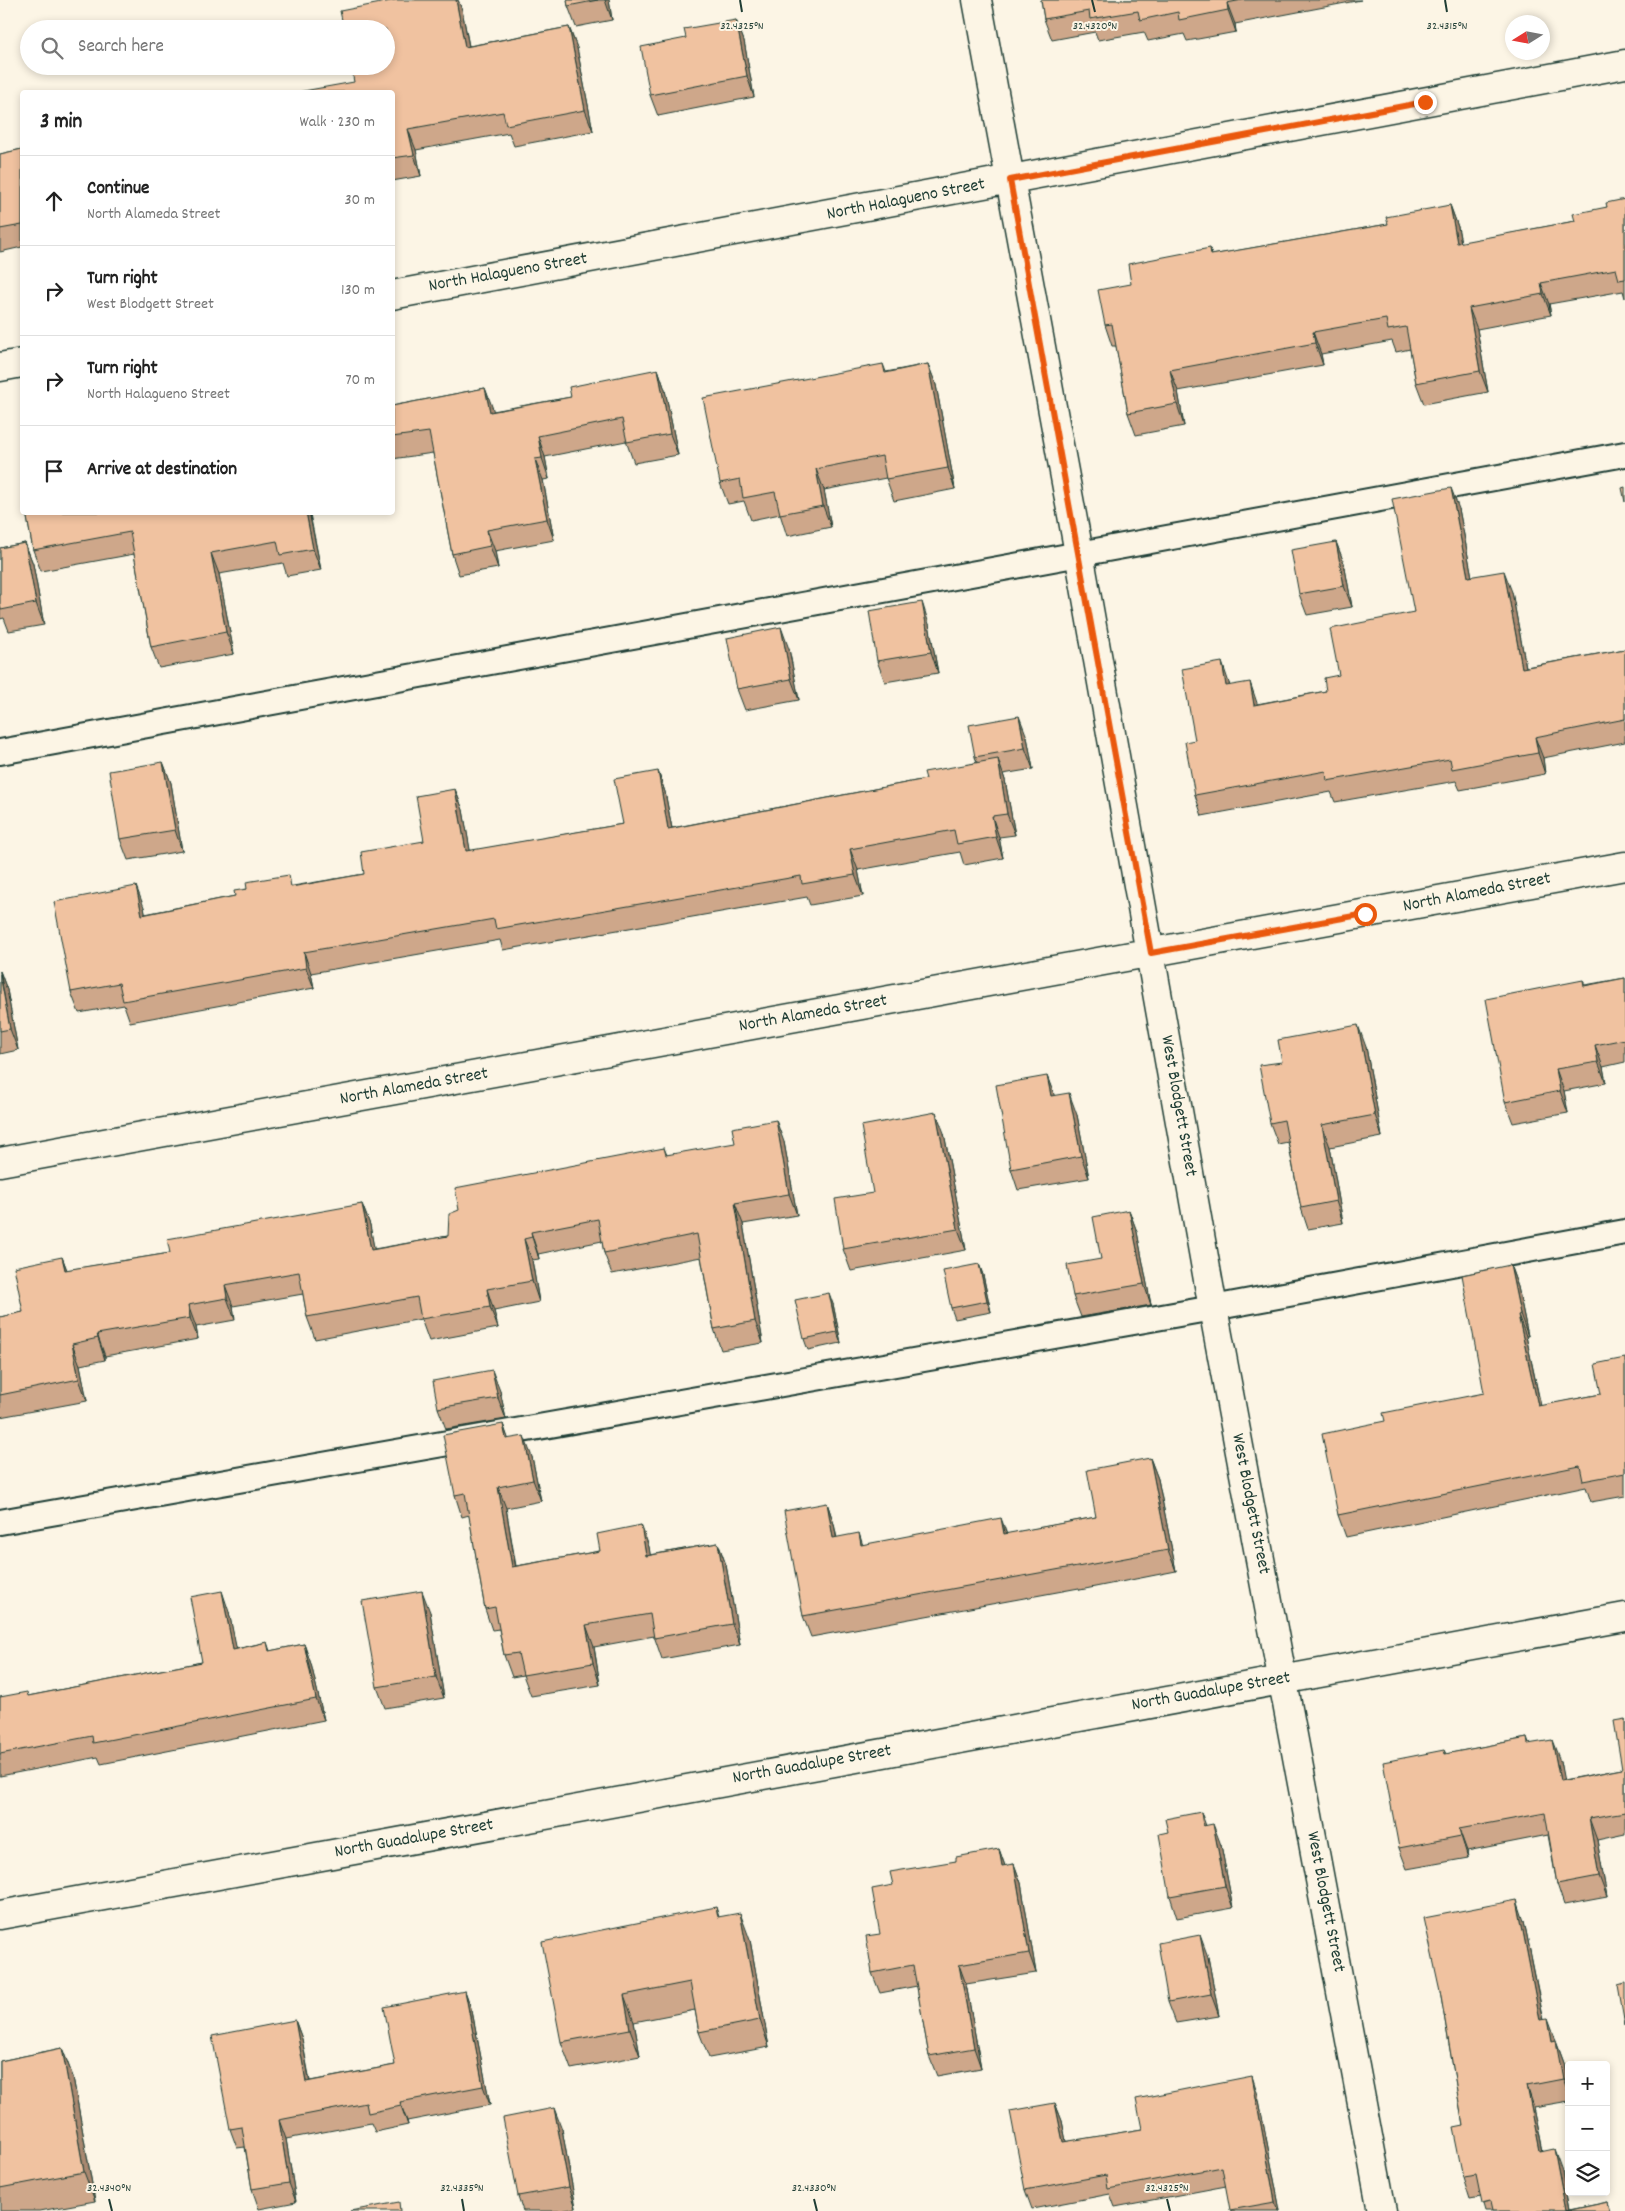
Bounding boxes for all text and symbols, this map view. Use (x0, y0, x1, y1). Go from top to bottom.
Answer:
north arrow (1505, 15, 1550, 60)
text: 32.4325°N (720, 18, 764, 35)
text: 32.4320°N (1073, 18, 1117, 35)
text: 32.4315°N (1427, 18, 1467, 35)
search box (20, 20, 395, 75)
icon: search (38, 34, 66, 62)
text: Search here (78, 34, 164, 61)
route end (1414, 91, 1437, 114)
text: 3 min (40, 108, 82, 138)
text: Walk · 230 m (299, 111, 375, 134)
street label: North Halagueno Street (825, 172, 988, 228)
text: Continue (87, 176, 149, 203)
icon: ahead (40, 187, 68, 215)
text: 30 m (345, 189, 375, 212)
text: North Alameda Street (87, 203, 221, 226)
street label: North Halagueno Street (427, 247, 590, 299)
text: Turn right (87, 266, 158, 293)
icon: right (40, 277, 68, 305)
text: 130 m (341, 279, 375, 302)
text: West Blodgett Street (87, 293, 214, 316)
text: Turn right (87, 356, 158, 383)
icon: right (40, 367, 68, 395)
text: 70 m (345, 369, 375, 392)
text: North Halagueno Street (87, 383, 230, 406)
icon: arrive (40, 457, 68, 485)
text: Arrive at destination (87, 457, 237, 484)
street label: North Alameda Street (1401, 866, 1553, 920)
route start (1354, 903, 1377, 926)
street label: North Alameda Street (737, 989, 889, 1039)
street label: West Blodgett Street (1153, 1034, 1203, 1179)
street label: North Alameda Street (338, 1062, 490, 1112)
street label: West Blodgett Street (1224, 1432, 1276, 1577)
street label: North Guadalupe Street (1130, 1666, 1293, 1718)
street label: North Guadalupe Street (731, 1739, 894, 1791)
street label: North Guadalupe Street (333, 1813, 496, 1865)
street label: West Blodgett Street (1299, 1830, 1351, 1975)
map controls (1565, 2061, 1610, 2196)
button: + (1565, 2061, 1610, 2106)
button: − (1565, 2106, 1610, 2151)
button: layers (1565, 2151, 1610, 2196)
text: 32.4340°N (87, 2180, 131, 2197)
text: 32.4335°N (440, 2180, 484, 2197)
text: 32.4330°N (792, 2180, 836, 2197)
text: 32.4325°N (1145, 2180, 1189, 2197)

